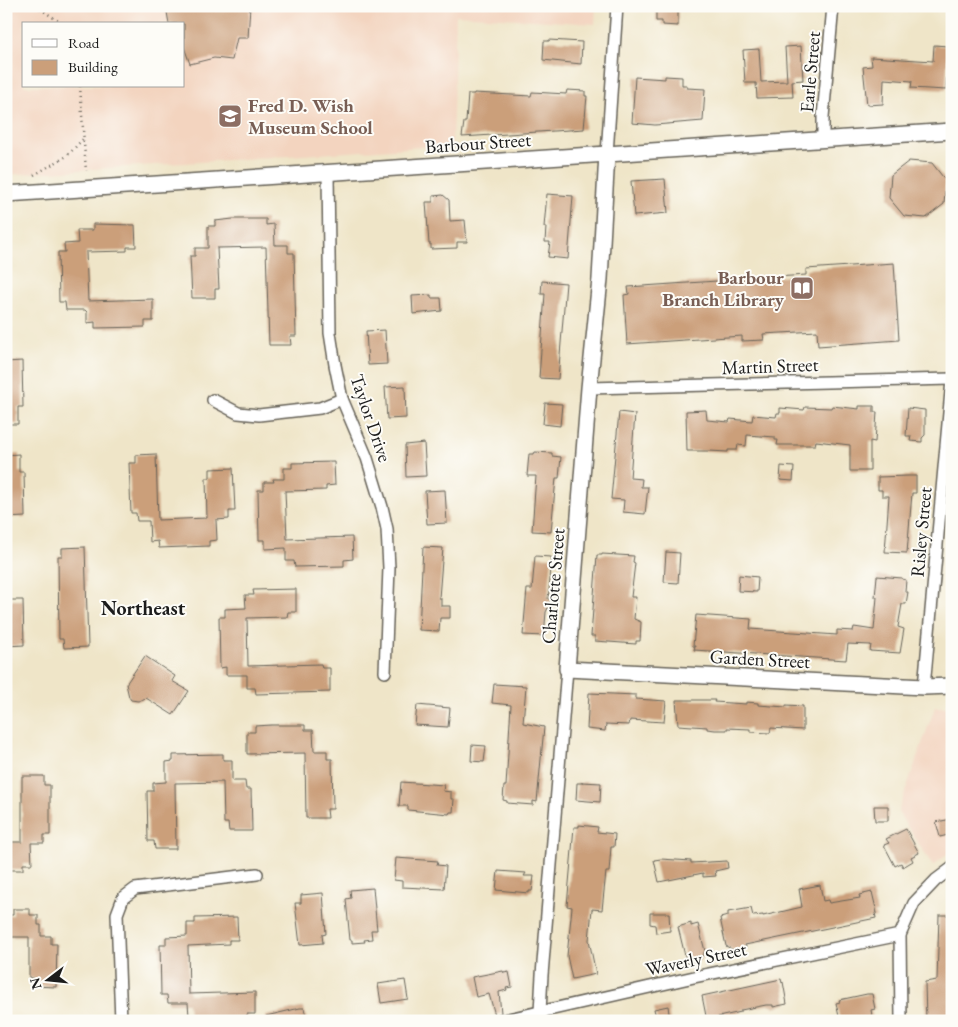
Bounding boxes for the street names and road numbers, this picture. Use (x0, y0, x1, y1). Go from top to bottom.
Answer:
street label: Earle Street (794, 30, 826, 114)
street label: Barbour Street (424, 127, 532, 159)
street label: Martin Street (721, 352, 819, 380)
street label: Taylor Drive (344, 371, 398, 465)
street label: Risley Street (905, 486, 937, 578)
street label: Charlotte Street (535, 527, 571, 645)
street label: Garden Street (709, 644, 811, 674)
street label: Waverly Street (643, 936, 749, 982)

